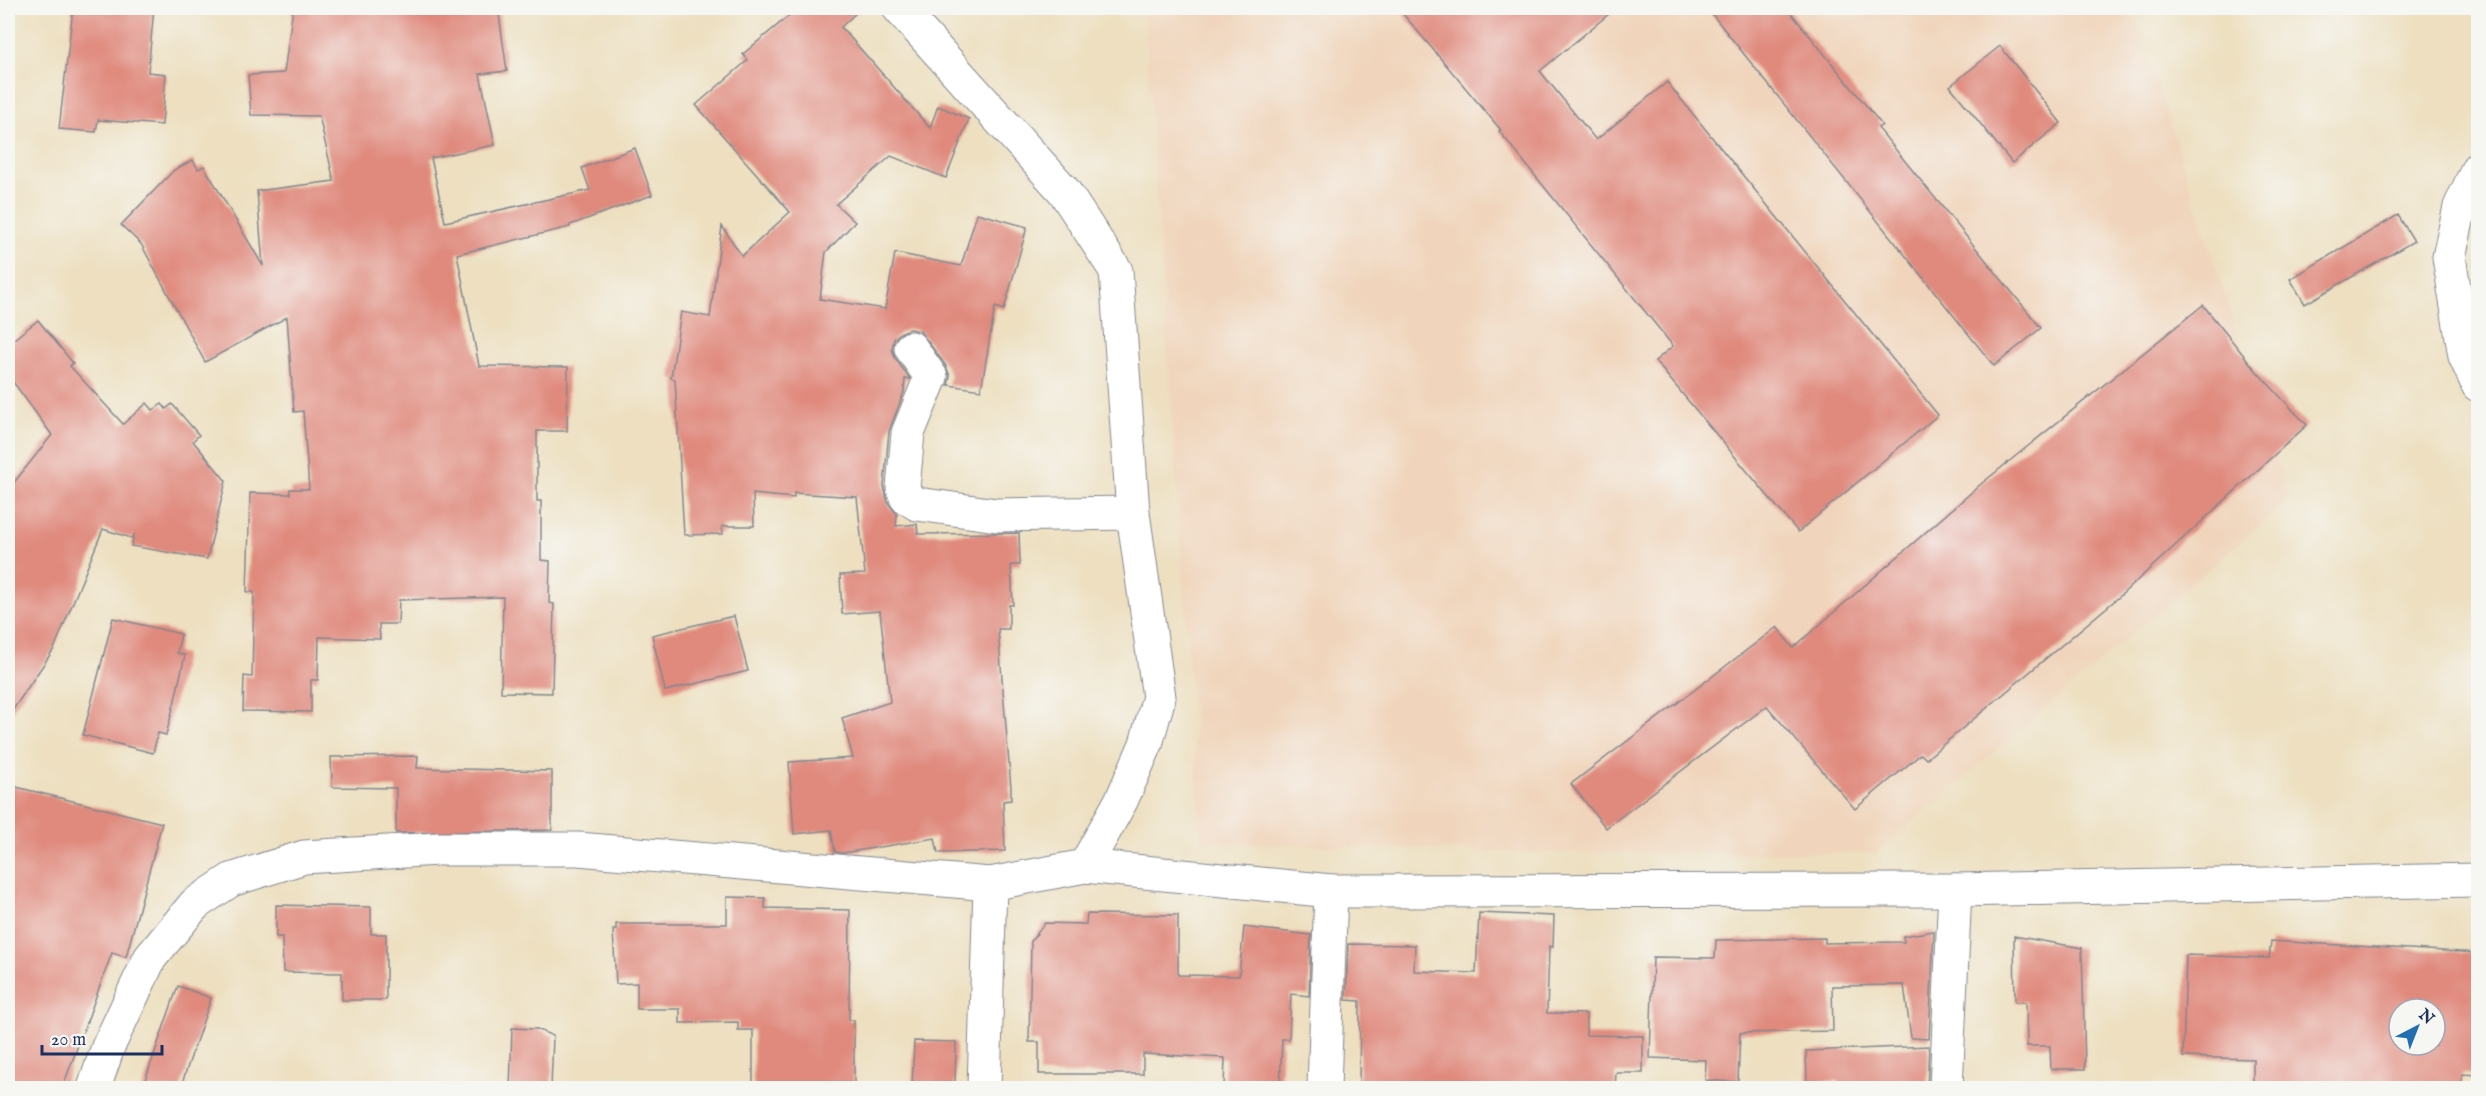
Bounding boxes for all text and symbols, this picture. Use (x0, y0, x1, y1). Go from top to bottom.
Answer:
north arrow (2387, 997, 2447, 1057)
text: N (2413, 1005, 2438, 1030)
scale bar (42, 1018, 162, 1056)
text: 20 m (51, 1029, 86, 1052)

